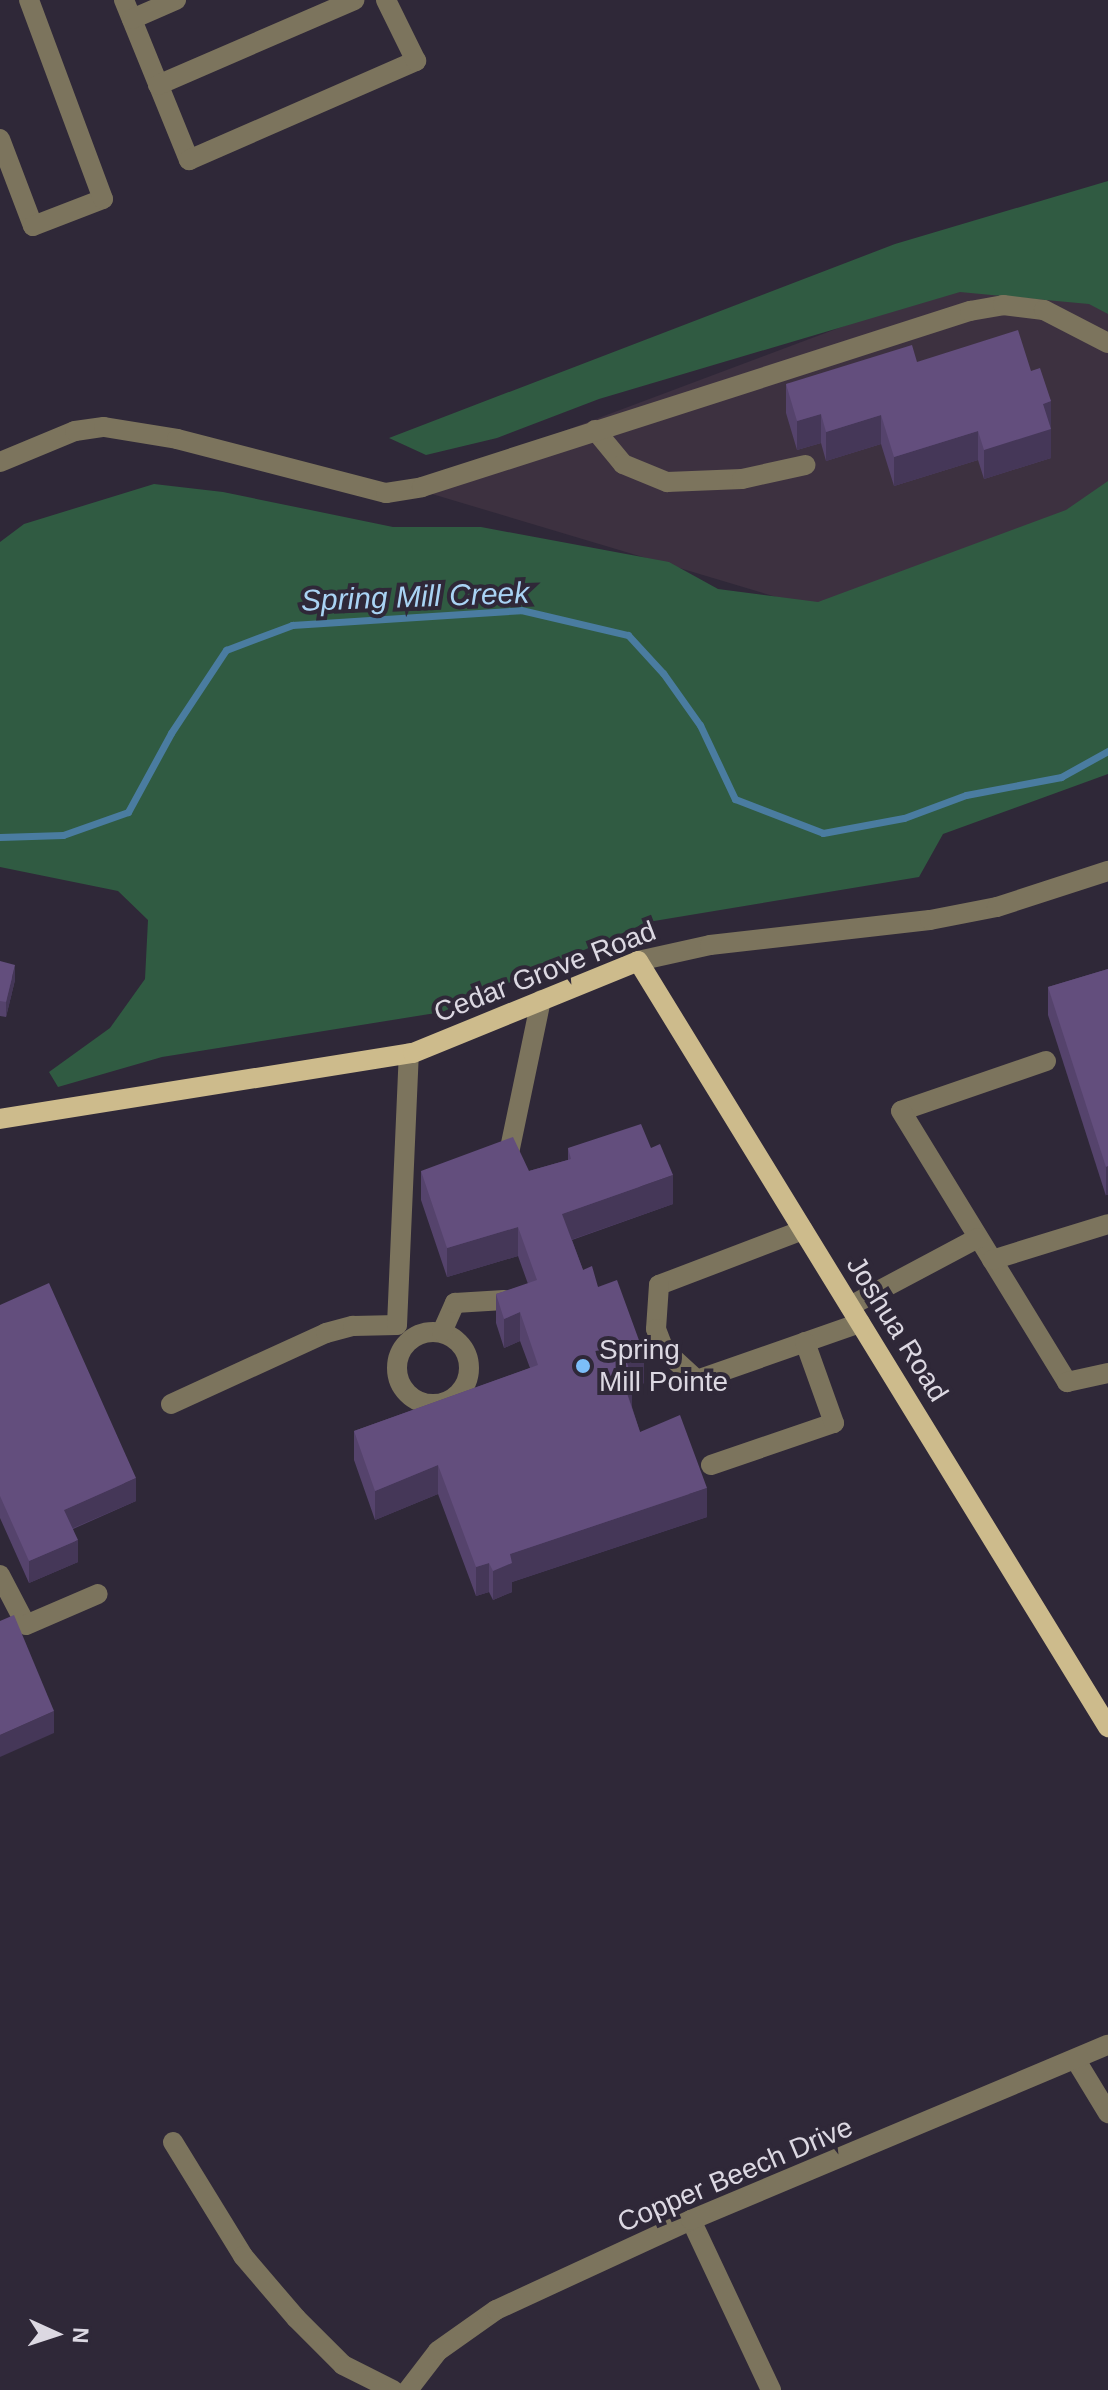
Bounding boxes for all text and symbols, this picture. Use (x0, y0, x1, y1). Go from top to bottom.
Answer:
water label: Spring Mill Creek (300, 575, 530, 619)
street label: Cedar Grove Road (429, 914, 661, 1030)
street label: Joshua Road (839, 1250, 955, 1408)
place label: Spring Mill Pointe (599, 1333, 728, 1399)
marker: Spring Mill Pointe (574, 1357, 592, 1375)
street label: Copper Beech Drive (612, 2110, 858, 2240)
north arrow (16, 2294, 96, 2374)
text: N (68, 2327, 93, 2344)

